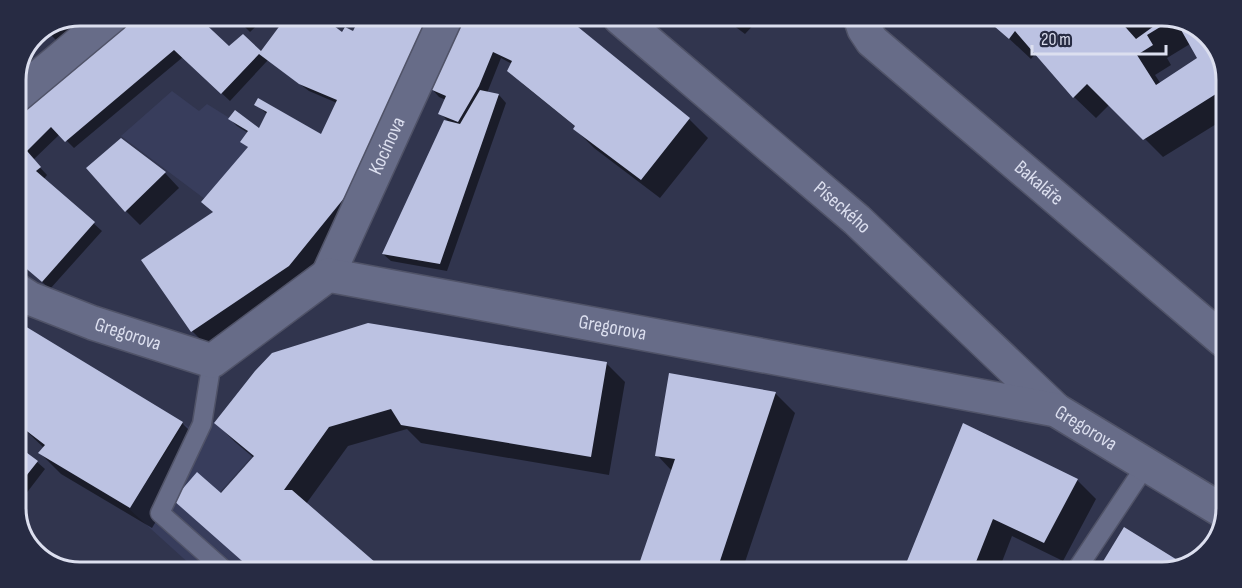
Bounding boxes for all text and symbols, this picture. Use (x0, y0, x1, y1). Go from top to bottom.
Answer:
scale bar (1032, 18, 1166, 56)
text: 20 m (1041, 29, 1071, 50)
street label: Kocínova (364, 113, 411, 178)
street label: Bakaláře (1009, 155, 1068, 211)
street label: Píseckého (809, 176, 876, 239)
street label: Gregorova (577, 310, 648, 346)
street label: Gregorova (92, 312, 164, 356)
street label: Gregorova (1050, 400, 1121, 456)

